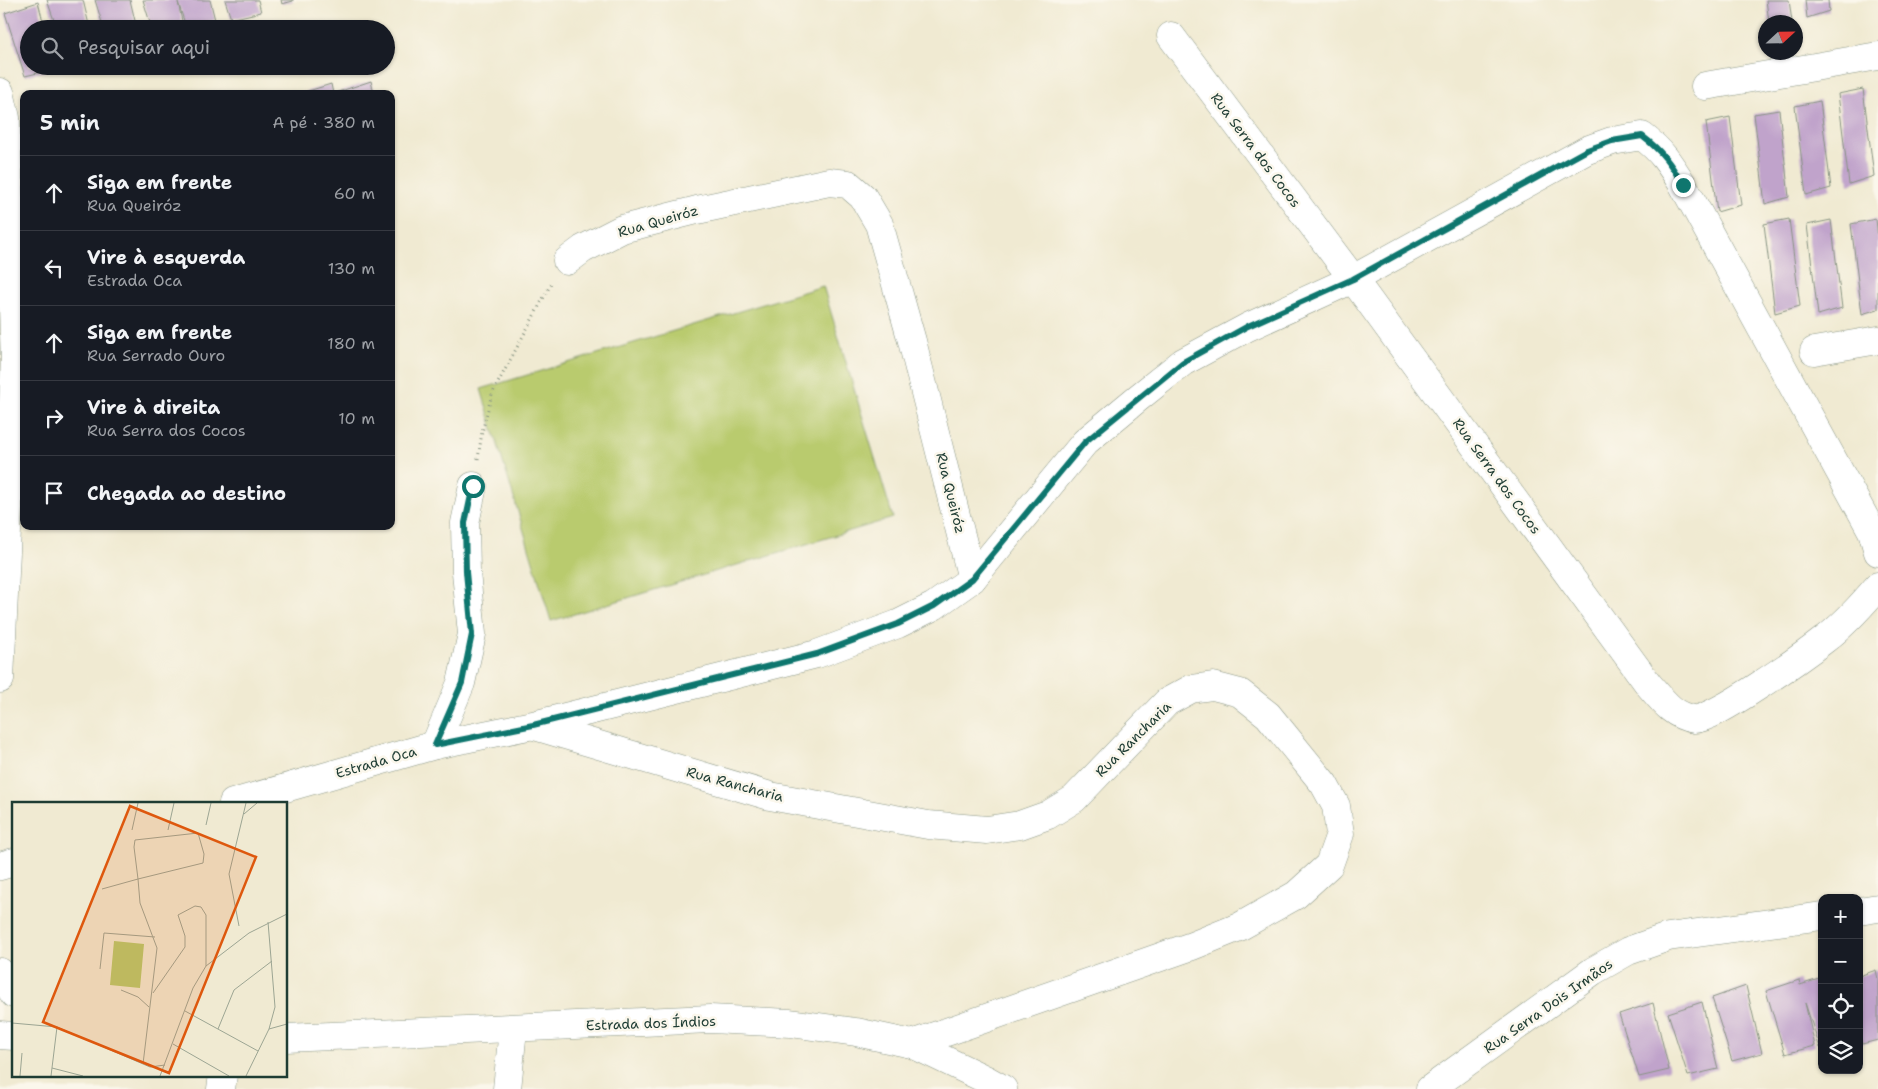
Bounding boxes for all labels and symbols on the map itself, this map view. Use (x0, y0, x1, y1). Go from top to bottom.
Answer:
north arrow (1758, 15, 1803, 60)
street label: Rua Serra dos Cocos (1207, 89, 1305, 211)
route end (1672, 174, 1695, 197)
street label: Rua Queiróz (616, 201, 700, 241)
street label: Rua Serra dos Cocos (1449, 415, 1545, 537)
street label: Rua Queiróz (932, 451, 970, 535)
route start (462, 475, 485, 498)
street label: Rua Rancharia (1091, 697, 1175, 781)
street label: Estrada Oca (333, 742, 419, 782)
street label: Rua Rancharia (684, 762, 786, 806)
inset map (12, 802, 288, 1076)
street label: Rua Serra Dois Irmãos (1480, 955, 1616, 1057)
street label: Estrada dos Índios (586, 1012, 716, 1034)

